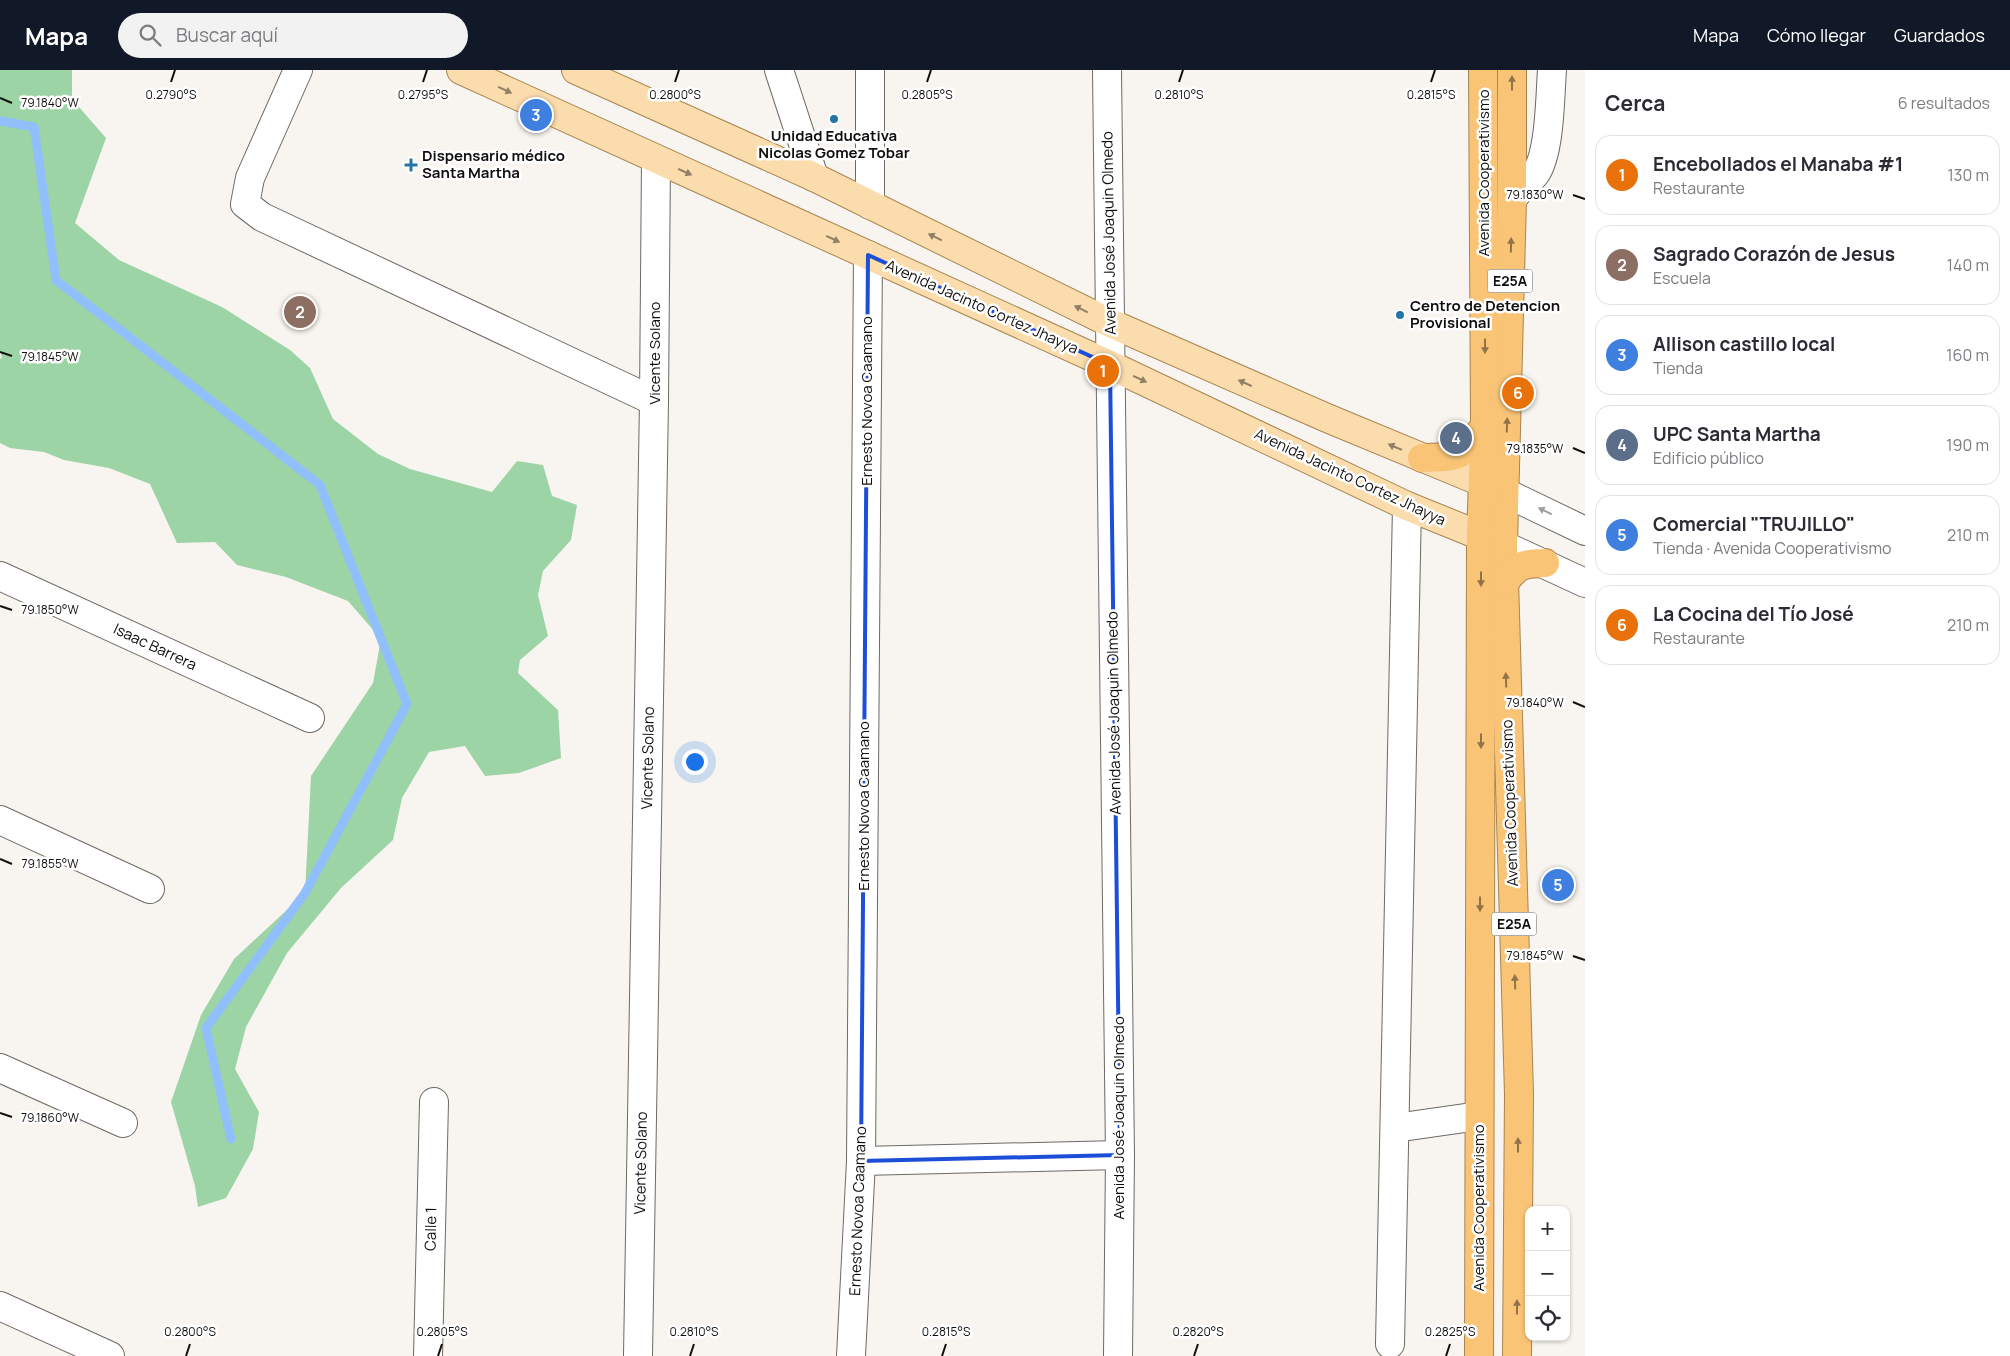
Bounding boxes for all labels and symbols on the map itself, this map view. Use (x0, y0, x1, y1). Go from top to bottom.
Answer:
one-way arrow (1508, 75, 1516, 91)
text: 0.2790°S (146, 86, 196, 103)
text: 0.2795°S (398, 86, 448, 103)
text: 0.2800°S (649, 86, 701, 103)
text: 0.2805°S (901, 86, 953, 103)
text: 0.2810°S (1155, 86, 1203, 103)
text: 0.2815°S (1407, 86, 1455, 103)
one-way arrow (498, 87, 512, 95)
street label: Avenida Cooperativismo (1473, 89, 1494, 257)
text: 79.1840°W (21, 94, 80, 111)
pin: 3 (520, 96, 552, 134)
marker: Unidad Educativa Nicolas Gomez Tobar (828, 113, 840, 125)
place label: Unidad Educativa Nicolas Gomez Tobar (758, 125, 910, 163)
street label: Avenida José Joaquin Olmedo (1096, 131, 1121, 335)
place label: Dispensario médico Santa Martha (422, 145, 565, 183)
marker: Dispensario médico Santa Martha (404, 158, 418, 172)
one-way arrow (678, 169, 692, 177)
text: 79.1830°W (1506, 186, 1564, 203)
one-way arrow (928, 233, 942, 241)
one-way arrow (826, 236, 840, 244)
one-way arrow (1507, 237, 1515, 253)
street label: Avenida Jacinto Cortez Jhayya (883, 254, 1082, 359)
road number: E25A (1488, 270, 1532, 292)
pin: 2 (284, 293, 316, 331)
place label: Centro de Detencion Provisional (1410, 295, 1560, 333)
street label: Vicente Solano (644, 301, 665, 404)
one-way arrow (1074, 305, 1088, 313)
marker: Centro de Detencion Provisional (1394, 309, 1406, 321)
street label: Ernesto Novoa Caamano (856, 316, 877, 486)
one-way arrow (1481, 338, 1489, 354)
text: 79.1845°W (21, 348, 79, 365)
pin: 1 (1087, 352, 1119, 390)
pin: 6 (1502, 374, 1534, 412)
one-way arrow (1133, 375, 1147, 383)
one-way arrow (1238, 378, 1252, 386)
one-way arrow (1503, 417, 1511, 433)
pin: 4 (1440, 419, 1472, 457)
street label: Avenida Jacinto Cortez Jhayya (1251, 423, 1449, 530)
text: 79.1835°W (1507, 440, 1564, 457)
one-way arrow (1387, 442, 1402, 450)
one-way arrow (1538, 507, 1552, 515)
one-way arrow (1477, 571, 1485, 587)
text: 79.1850°W (21, 601, 79, 618)
street label: Avenida José Joaquin Olmedo (1101, 611, 1126, 815)
street label: Isaac Barrera (110, 618, 200, 675)
one-way arrow (1502, 672, 1510, 688)
text: 79.1840°W (1506, 694, 1565, 711)
street label: Vicente Solano (636, 706, 659, 810)
street label: Avenida Cooperativismo (1496, 719, 1523, 887)
street label: Ernesto Novoa Caamano (853, 721, 874, 891)
one-way arrow (1476, 733, 1484, 749)
your location (682, 749, 708, 775)
text: 79.1855°W (22, 855, 79, 872)
pin: 5 (1542, 866, 1574, 904)
one-way arrow (1476, 896, 1484, 912)
road number: E25A (1492, 912, 1536, 936)
text: 79.1845°W (1506, 947, 1564, 964)
one-way arrow (1511, 974, 1519, 990)
street label: Avenida José Joaquin Olmedo (1108, 1016, 1129, 1220)
text: 79.1860°W (21, 1109, 80, 1126)
street label: Vicente Solano (629, 1111, 652, 1215)
street label: Avenida Cooperativismo (1468, 1124, 1489, 1292)
street label: Ernesto Novoa Caamano (844, 1126, 871, 1296)
one-way arrow (1514, 1137, 1522, 1153)
street label: Calle 1 (420, 1207, 441, 1251)
one-way arrow (1513, 1299, 1521, 1315)
text: 0.2800°S (164, 1323, 216, 1340)
text: 0.2805°S (416, 1323, 468, 1340)
text: 0.2810°S (670, 1323, 718, 1340)
text: 0.2815°S (922, 1323, 970, 1340)
text: 0.2820°S (1172, 1323, 1224, 1340)
text: 0.2825°S (1425, 1323, 1475, 1340)

